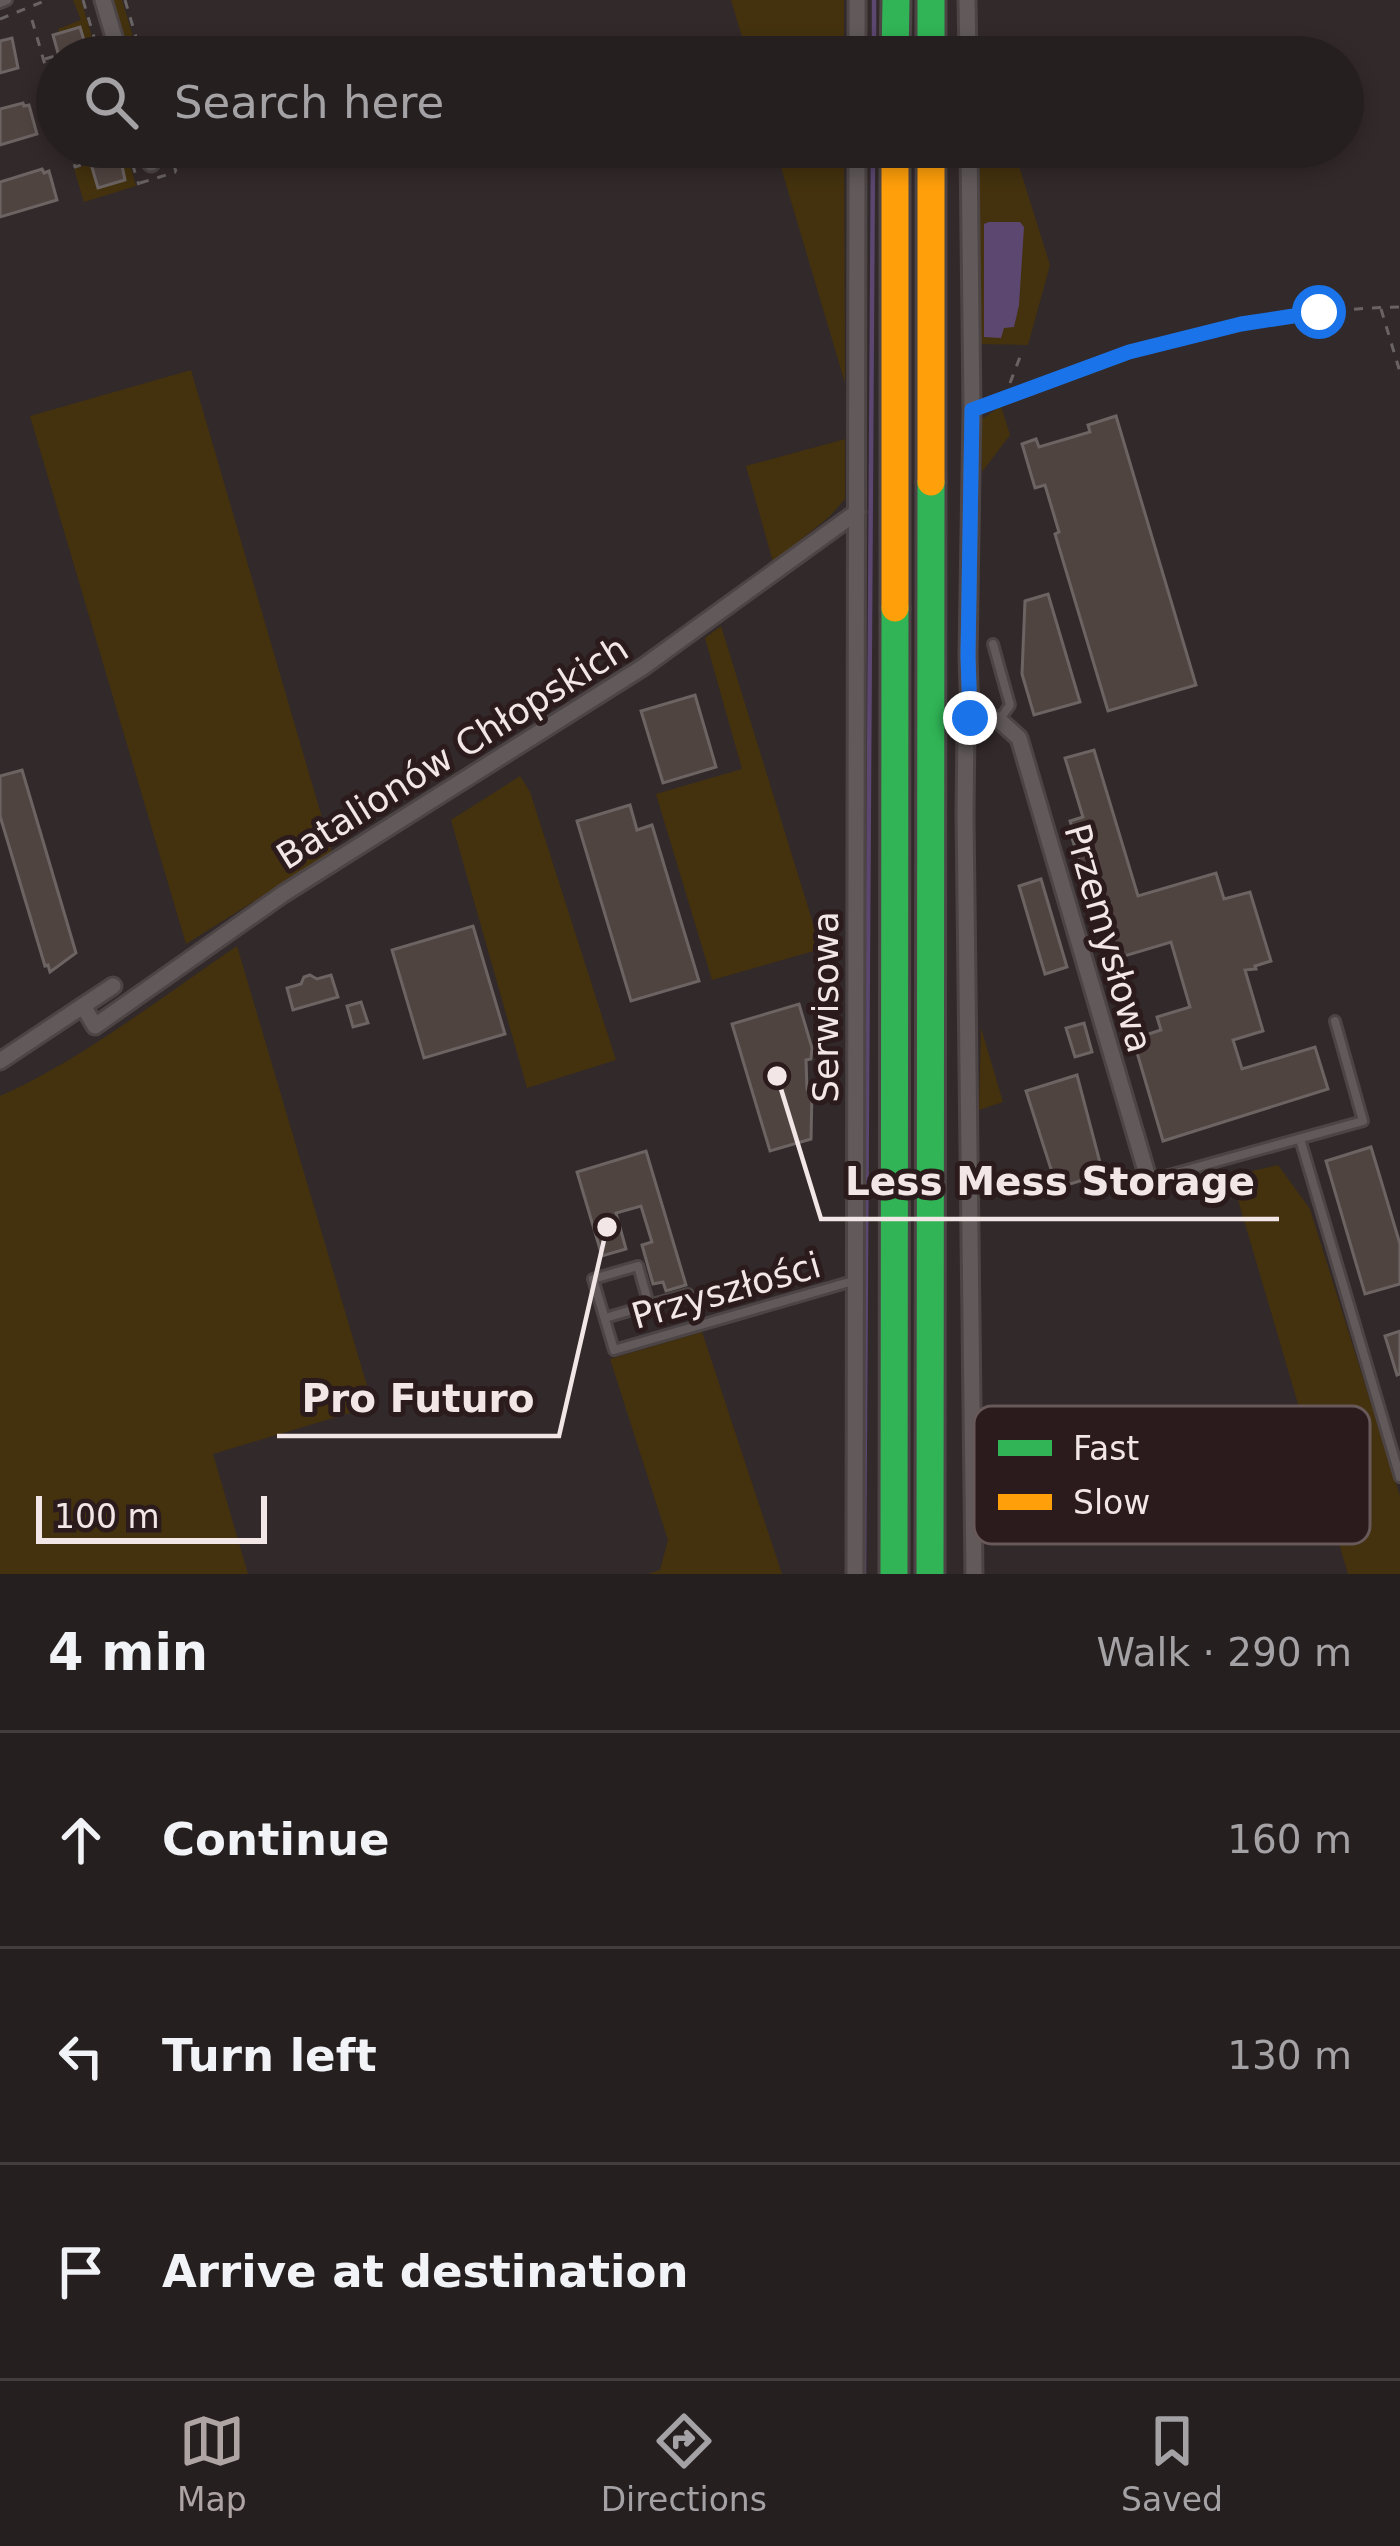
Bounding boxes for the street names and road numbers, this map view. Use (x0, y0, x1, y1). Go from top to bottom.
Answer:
street label: Batalionów Chłopskich (269, 627, 635, 877)
street label: Przemysłowa (1056, 819, 1161, 1057)
street label: Serwisowa (805, 911, 846, 1103)
street label: Przyszłości (627, 1244, 825, 1337)

